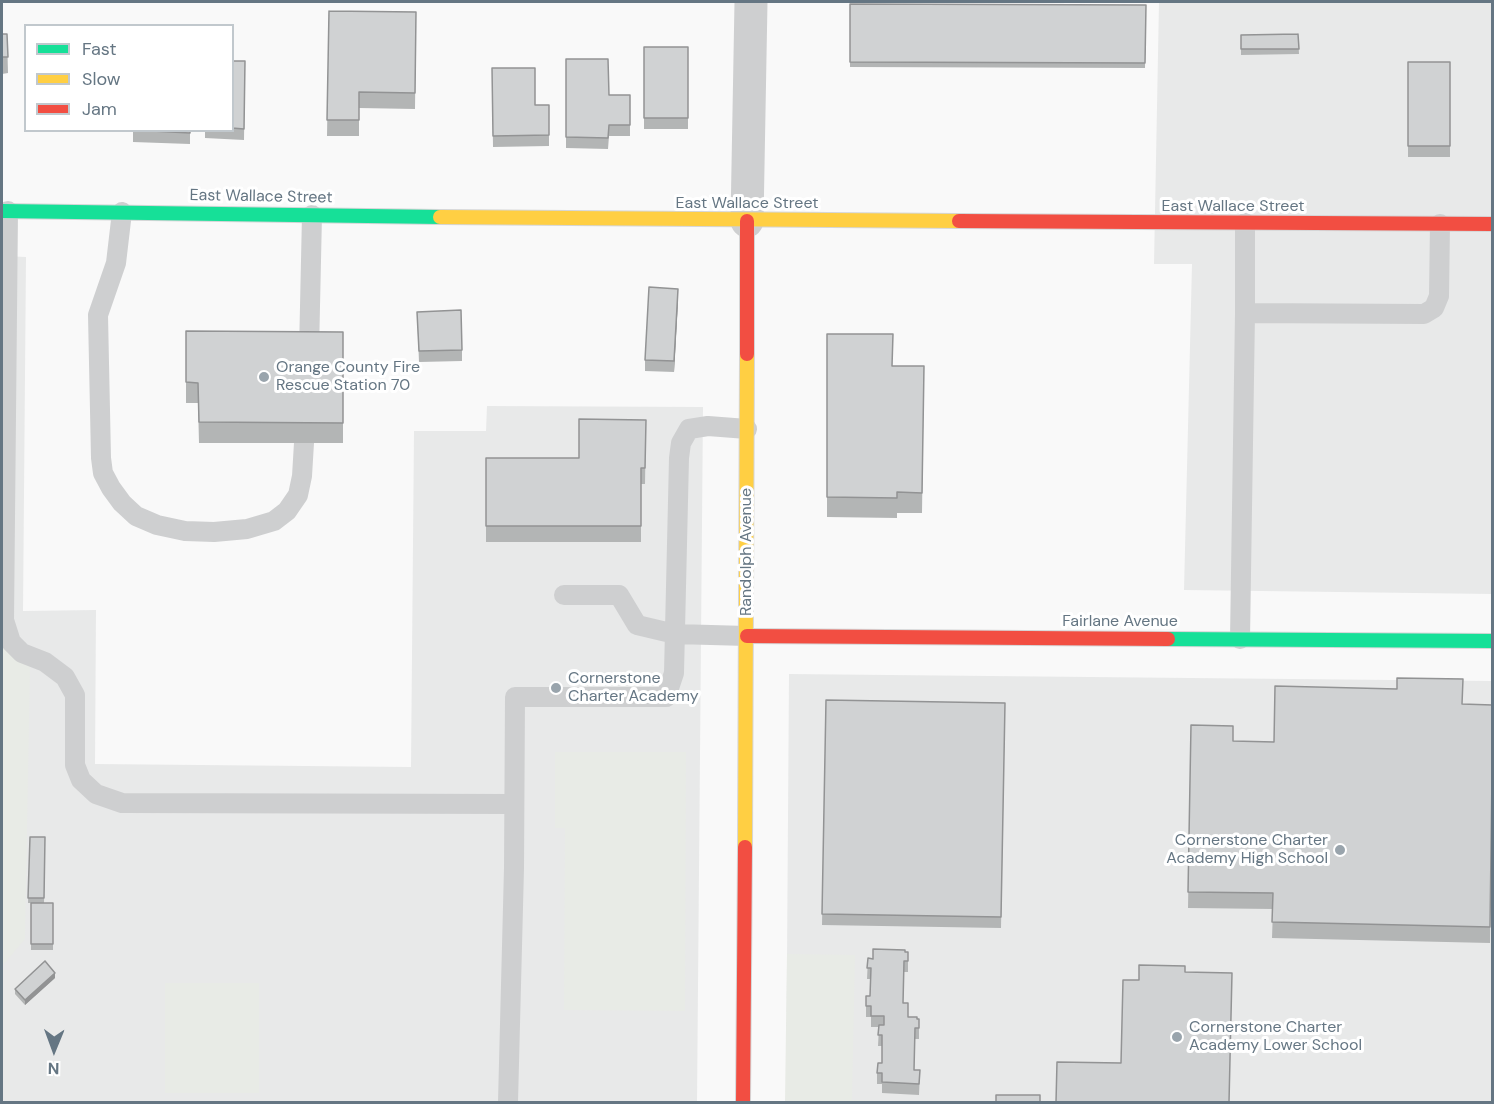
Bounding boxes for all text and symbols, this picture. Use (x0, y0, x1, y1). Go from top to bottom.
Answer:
legend (24, 24, 234, 132)
text: Fast (82, 37, 117, 61)
text: Slow (82, 67, 121, 91)
text: Jam (82, 97, 117, 121)
street label: East Wallace Street (189, 186, 333, 208)
street label: East Wallace Street (675, 194, 819, 214)
street label: East Wallace Street (1161, 197, 1305, 217)
place label: Orange County Fire Rescue Station 70 (276, 358, 420, 396)
marker: Orange County Fire Rescue Station 70 (257, 370, 271, 384)
street label: Randolph Avenue (737, 488, 757, 616)
street label: Fairlane Avenue (1062, 612, 1178, 632)
place label: Cornerstone Charter Academy (568, 669, 699, 707)
marker: Cornerstone Charter Academy (549, 681, 563, 695)
place label: Cornerstone Charter Academy High School (1166, 831, 1328, 869)
marker: Cornerstone Charter Academy High School (1333, 843, 1347, 857)
place label: Cornerstone Charter Academy Lower School (1189, 1018, 1362, 1056)
north arrow (24, 1020, 84, 1080)
marker: Cornerstone Charter Academy Lower School (1170, 1030, 1184, 1044)
text: N (48, 1058, 60, 1079)

